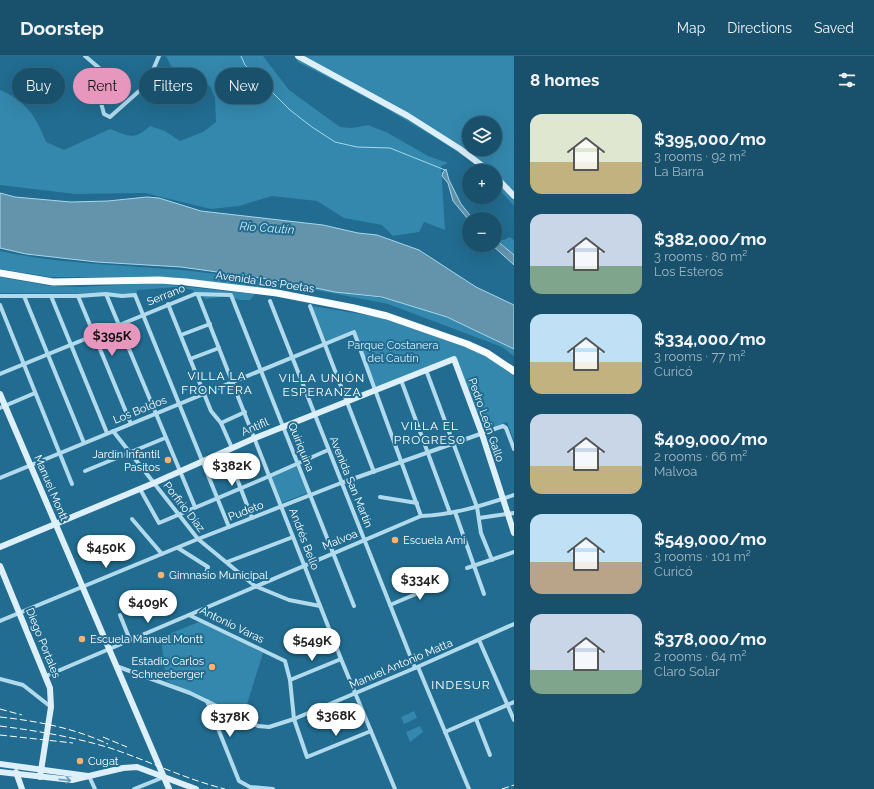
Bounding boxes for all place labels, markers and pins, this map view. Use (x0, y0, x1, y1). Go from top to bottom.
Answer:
pin: $395K (84, 323, 140, 357)
place label: Jardín Infantil Pasitos (93, 448, 160, 474)
pin: $382K (204, 453, 260, 487)
marker: Jardín Infantil Pasitos (163, 455, 173, 465)
place label: Escuela Ami (403, 534, 465, 547)
pin: $450K (78, 535, 134, 569)
marker: Escuela Ami (390, 535, 400, 545)
pin: $334K (392, 567, 448, 601)
place label: Gimnasio Municipal (169, 569, 268, 582)
marker: Gimnasio Municipal (156, 570, 166, 580)
pin: $409K (120, 590, 176, 624)
pin: $549K (284, 628, 340, 662)
place label: Escuela Manuel Montt (90, 633, 203, 646)
marker: Escuela Manuel Montt (77, 634, 87, 644)
place label: Estadio Carlos Schneeberger (131, 655, 204, 681)
marker: Estadio Carlos Schneeberger (207, 662, 217, 672)
pin: $368K (308, 703, 364, 737)
pin: $378K (202, 704, 258, 738)
place label: Cugat (88, 755, 119, 768)
marker: Cugat (75, 756, 85, 766)

